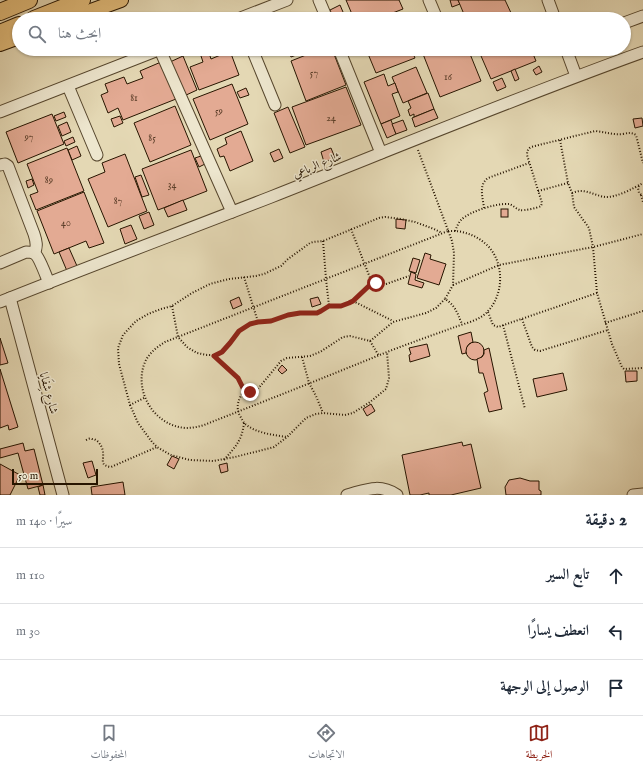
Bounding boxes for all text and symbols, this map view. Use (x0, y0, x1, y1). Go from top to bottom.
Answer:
search box (12, 12, 631, 56)
icon: search (26, 23, 48, 45)
text: ابحث هنا (58, 24, 101, 43)
house number: 57 (310, 67, 318, 80)
house number: 16 (444, 71, 453, 84)
house number: 81 (130, 92, 138, 105)
house number: 59 (215, 105, 223, 118)
house number: 24 (326, 112, 336, 125)
house number: 97 (23, 131, 34, 144)
house number: 85 (148, 132, 156, 145)
street label: شارع الرباعي (291, 149, 345, 185)
house number: 89 (45, 174, 53, 187)
house number: 34 (168, 179, 176, 192)
house number: 87 (114, 195, 123, 208)
house number: 40 (61, 217, 71, 230)
route start (367, 274, 385, 292)
street label: شارع شِفَايا (33, 370, 63, 417)
route end (241, 383, 259, 401)
scale bar (12, 467, 98, 486)
text: 50 m (18, 469, 38, 483)
text: 2 دقيقة (586, 510, 627, 531)
text: سيرًا · 140 m (16, 513, 72, 530)
text: تابع السير (547, 565, 589, 584)
icon: ahead (605, 565, 627, 587)
text: 110 m (16, 567, 45, 584)
text: انعطف يسارًا (527, 621, 589, 640)
icon: left (605, 621, 627, 643)
text: 30 m (16, 623, 40, 640)
text: الوصول إلى الوجهة (500, 677, 589, 696)
icon: arrive (605, 677, 627, 699)
tab: المحفوظات (91, 722, 127, 765)
tab: الاتجاهات (308, 722, 345, 765)
tab: الخريطة (526, 722, 552, 765)

